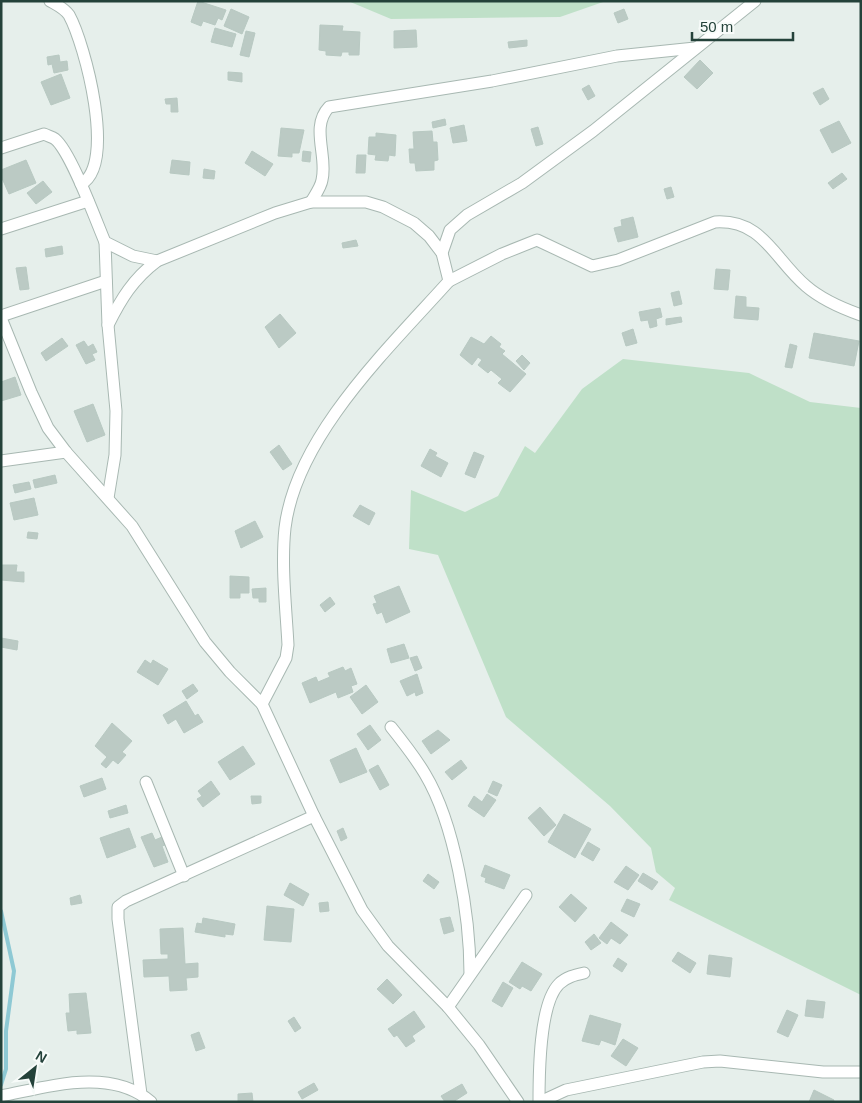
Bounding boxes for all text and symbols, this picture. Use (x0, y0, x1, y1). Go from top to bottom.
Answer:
scale bar (692, 10, 793, 42)
text: 50 m (700, 18, 733, 35)
north arrow (10, 1043, 60, 1093)
text: N (33, 1047, 50, 1066)

